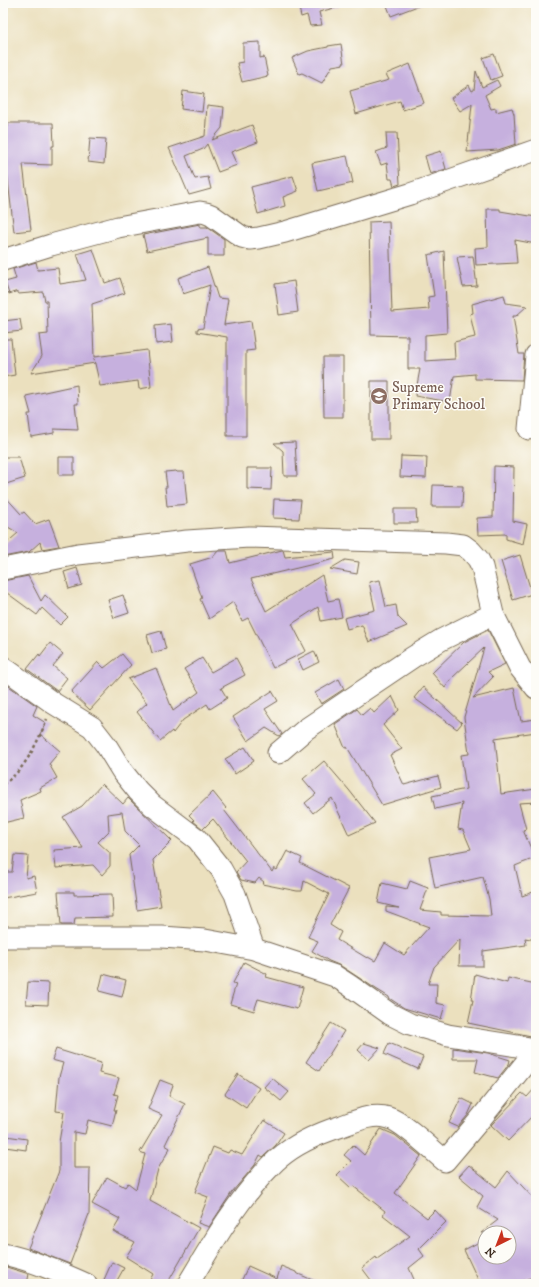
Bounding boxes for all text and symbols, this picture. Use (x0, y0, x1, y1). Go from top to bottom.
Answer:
place label: Supreme Primary School (392, 378, 485, 414)
school or university icon: Supreme Primary School (369, 386, 389, 406)
north arrow (477, 1225, 517, 1265)
text: N (483, 1243, 499, 1260)

